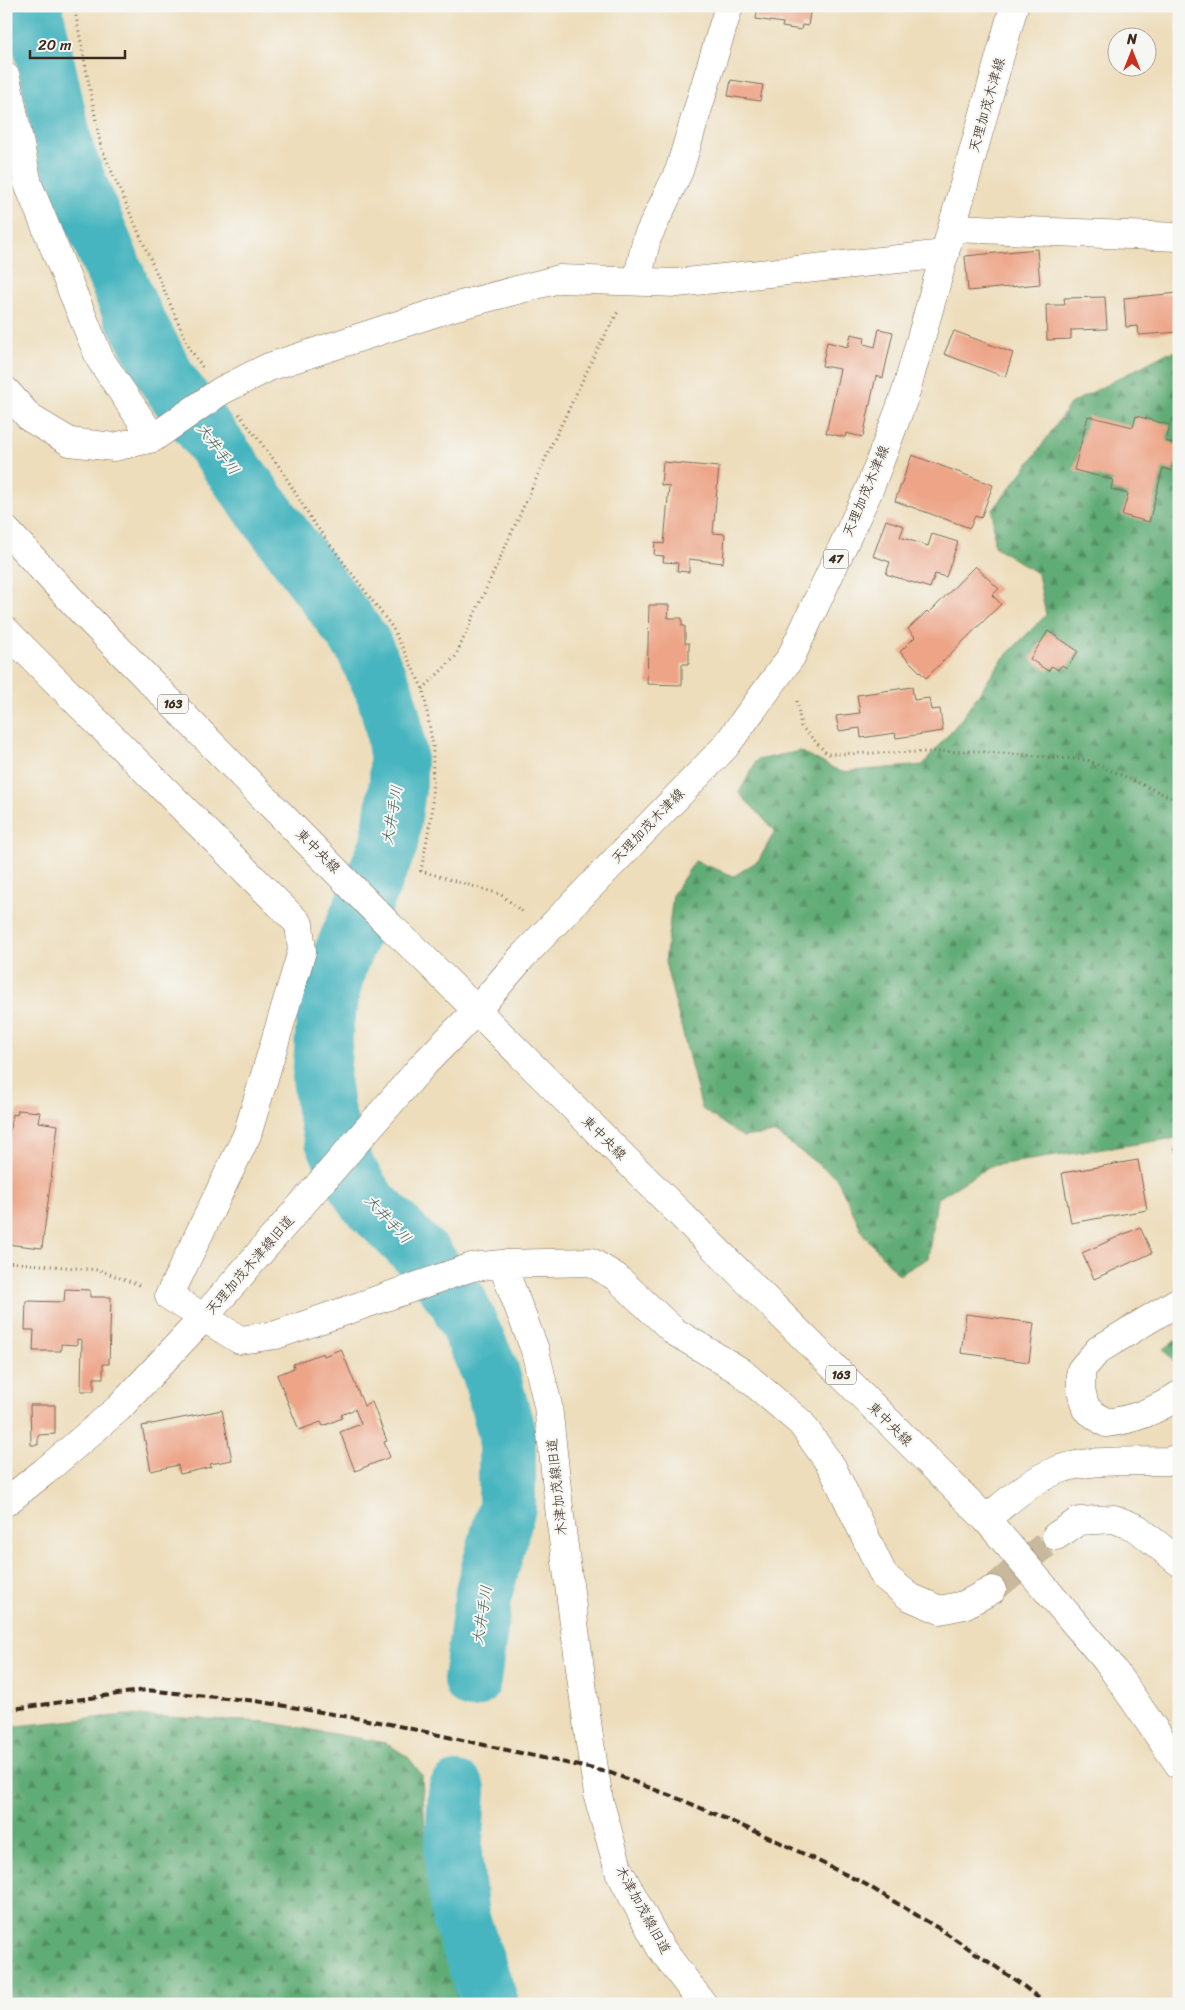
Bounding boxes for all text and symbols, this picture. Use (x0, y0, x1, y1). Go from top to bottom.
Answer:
text: N (1126, 27, 1137, 52)
scale bar (30, 28, 125, 60)
north arrow (1108, 28, 1158, 78)
text: 20 m (38, 32, 72, 58)
street label: 天理加茂木津線 (961, 54, 1013, 156)
water label: 大井手川 (190, 417, 246, 481)
street label: 天理加茂木津線 (835, 441, 897, 541)
road number: 47 (824, 550, 848, 568)
road number: 163 (158, 694, 188, 714)
street label: 天理加茂木津線 (605, 782, 691, 870)
water label: 大井手川 (374, 783, 410, 847)
street label: 東中央線 (289, 822, 347, 880)
street label: 東中央線 (575, 1109, 633, 1167)
water label: 大井手川 (358, 1188, 418, 1250)
street label: 天理加茂木津線旧道 (199, 1209, 301, 1321)
road number: 163 (826, 1366, 856, 1384)
street label: 東中央線 (861, 1395, 919, 1453)
street label: 木津加茂線旧道 (539, 1437, 575, 1537)
water label: 大井手川 (464, 1583, 500, 1647)
street label: 木津加茂線旧道 (608, 1861, 678, 1959)

